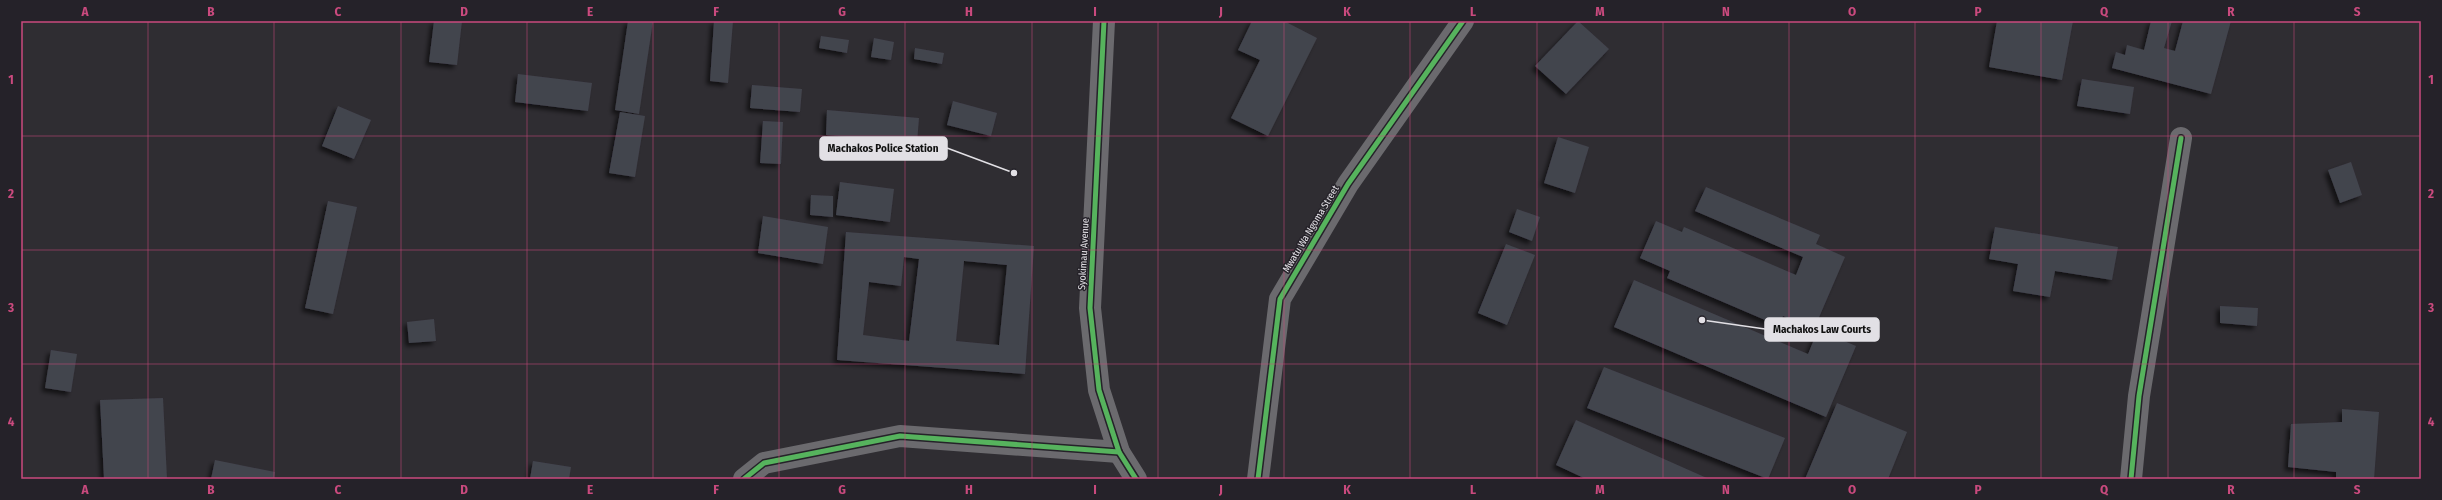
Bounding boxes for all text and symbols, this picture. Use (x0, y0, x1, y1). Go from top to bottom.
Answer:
text: A (80, 4, 89, 19)
text: B (207, 4, 215, 19)
text: C (335, 4, 342, 19)
text: D (460, 4, 468, 19)
text: E (587, 4, 593, 19)
text: F (713, 4, 719, 19)
text: G (838, 4, 846, 19)
text: H (965, 4, 973, 19)
text: I (1093, 4, 1097, 19)
text: J (1218, 4, 1223, 19)
text: K (1343, 4, 1351, 19)
text: L (1470, 4, 1476, 19)
text: M (1595, 4, 1605, 19)
text: N (1722, 4, 1730, 19)
text: O (1848, 4, 1856, 19)
text: P (1974, 4, 1982, 19)
text: Q (2100, 4, 2109, 19)
text: R (2227, 4, 2235, 19)
text: S (2354, 4, 2361, 19)
text: 1 (8, 72, 14, 87)
text: 1 (2428, 72, 2434, 87)
callout: Machakos Police Station (820, 137, 947, 160)
text: Machakos Police Station (828, 142, 939, 155)
street label: Mwatu Wa Ngoma Street (1280, 183, 1342, 275)
text: 2 (7, 186, 14, 201)
text: 2 (2427, 186, 2434, 201)
street label: Syokimau Avenue (1076, 218, 1092, 290)
text: 3 (7, 300, 14, 315)
text: 3 (2427, 300, 2434, 315)
callout: Machakos Law Courts (1765, 318, 1879, 341)
text: Machakos Law Courts (1773, 323, 1871, 336)
text: 4 (8, 414, 15, 429)
text: 4 (2428, 414, 2435, 429)
text: A (80, 482, 89, 497)
text: B (207, 482, 215, 497)
text: C (335, 482, 342, 497)
text: D (460, 482, 468, 497)
text: E (587, 482, 593, 497)
text: F (713, 482, 719, 497)
text: G (838, 482, 846, 497)
text: H (965, 482, 973, 497)
text: I (1093, 482, 1097, 497)
text: J (1218, 482, 1223, 497)
text: K (1343, 482, 1351, 497)
text: L (1470, 482, 1476, 497)
text: M (1595, 482, 1605, 497)
text: N (1722, 482, 1730, 497)
text: O (1848, 482, 1856, 497)
text: P (1974, 482, 1982, 497)
text: Q (2100, 482, 2109, 497)
text: R (2227, 482, 2235, 497)
text: S (2354, 482, 2361, 497)

